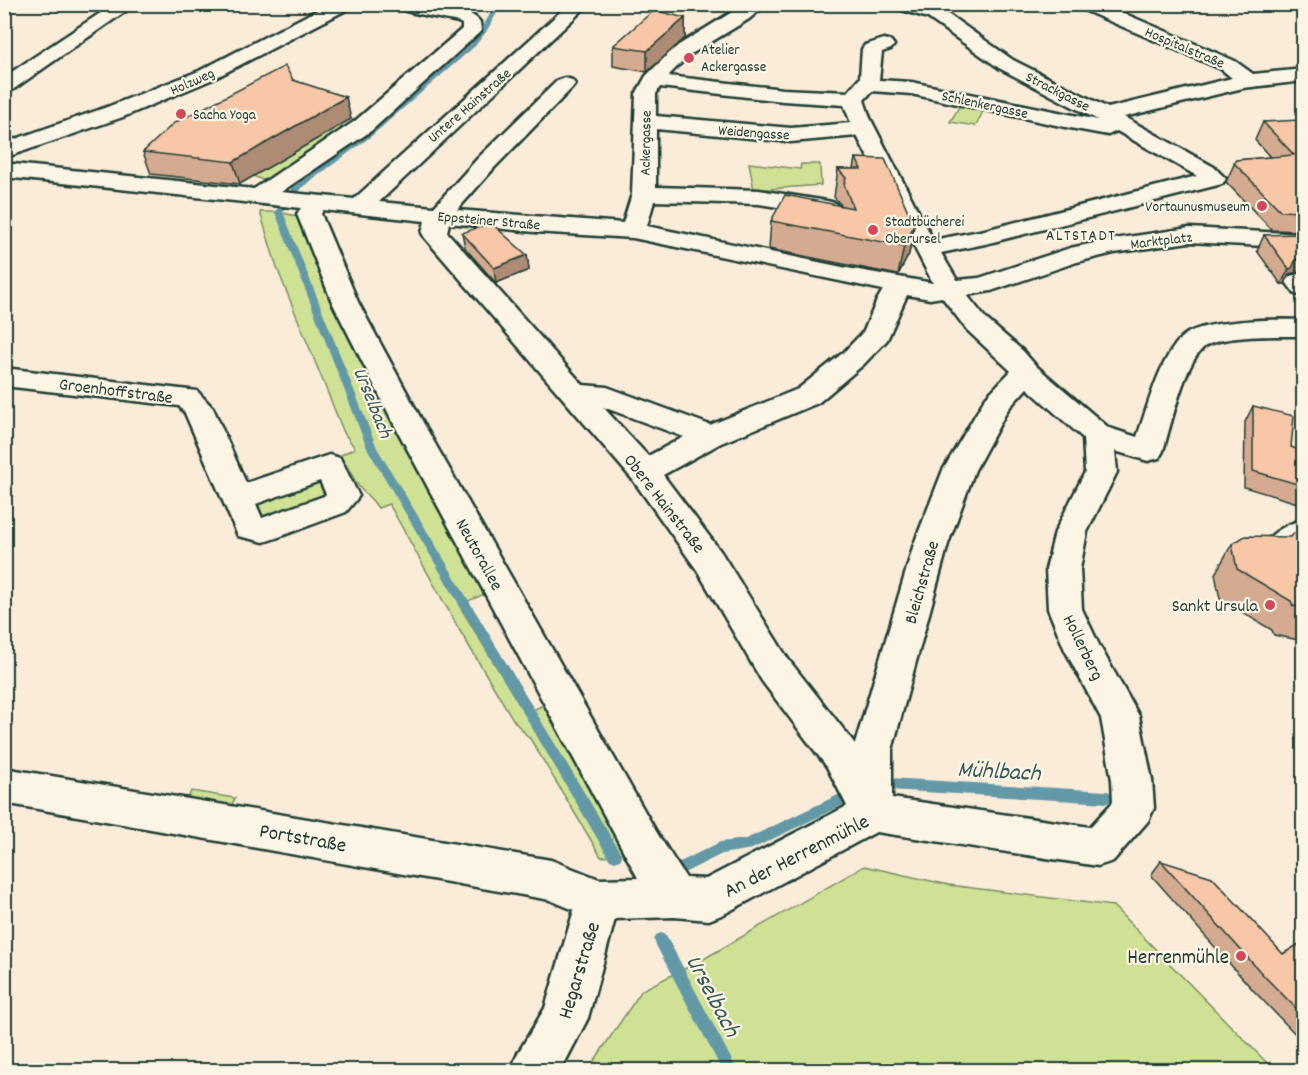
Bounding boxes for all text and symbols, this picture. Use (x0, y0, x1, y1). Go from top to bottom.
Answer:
street label: Hospitalstraße (1141, 22, 1228, 76)
place label: Atelier Ackergasse (701, 40, 767, 79)
marker: Atelier Ackergasse (682, 51, 696, 65)
street label: Holzweg (167, 63, 219, 102)
street label: Untere Hainstraße (424, 64, 517, 149)
street label: Strackgasse (1021, 67, 1094, 119)
street label: Schlenkergasse (939, 86, 1030, 126)
place label: Sacha Yoga (193, 105, 257, 127)
marker: Sacha Yoga (174, 107, 188, 121)
street label: Ackergasse (635, 110, 659, 176)
street label: Weidengasse (718, 121, 791, 147)
place label: Vortaunusmuseum (1145, 197, 1250, 219)
marker: Vortaunusmuseum (1255, 199, 1269, 213)
street label: Eppsteiner Straße (437, 207, 541, 237)
place label: Stadtbücherei Oberursel (885, 212, 964, 251)
marker: Stadtbücherei Oberursel (866, 223, 880, 237)
district label: ALTSTADT (1046, 225, 1116, 248)
street label: Marktplatz (1129, 227, 1194, 257)
water label: Urselbach (344, 363, 398, 444)
street label: Groenhoffstraße (57, 373, 174, 412)
street label: Obere Hainstraße (616, 450, 710, 560)
street label: Neutorallee (448, 515, 508, 596)
street label: Bleichstraße (900, 538, 947, 627)
place label: Sankt Ursula (1172, 595, 1259, 620)
marker: Sankt Ursula (1263, 598, 1277, 612)
street label: Hollerberg (1055, 611, 1109, 685)
water label: Mühlbach (956, 754, 1042, 792)
street label: An der Herrenmühle (719, 808, 875, 907)
street label: Portstraße (257, 818, 348, 862)
street label: Hegarstraße (552, 919, 610, 1023)
place label: Herrenmühle (1127, 944, 1229, 974)
water label: Urselbach (675, 949, 748, 1045)
marker: Herrenmühle (1234, 949, 1248, 963)

